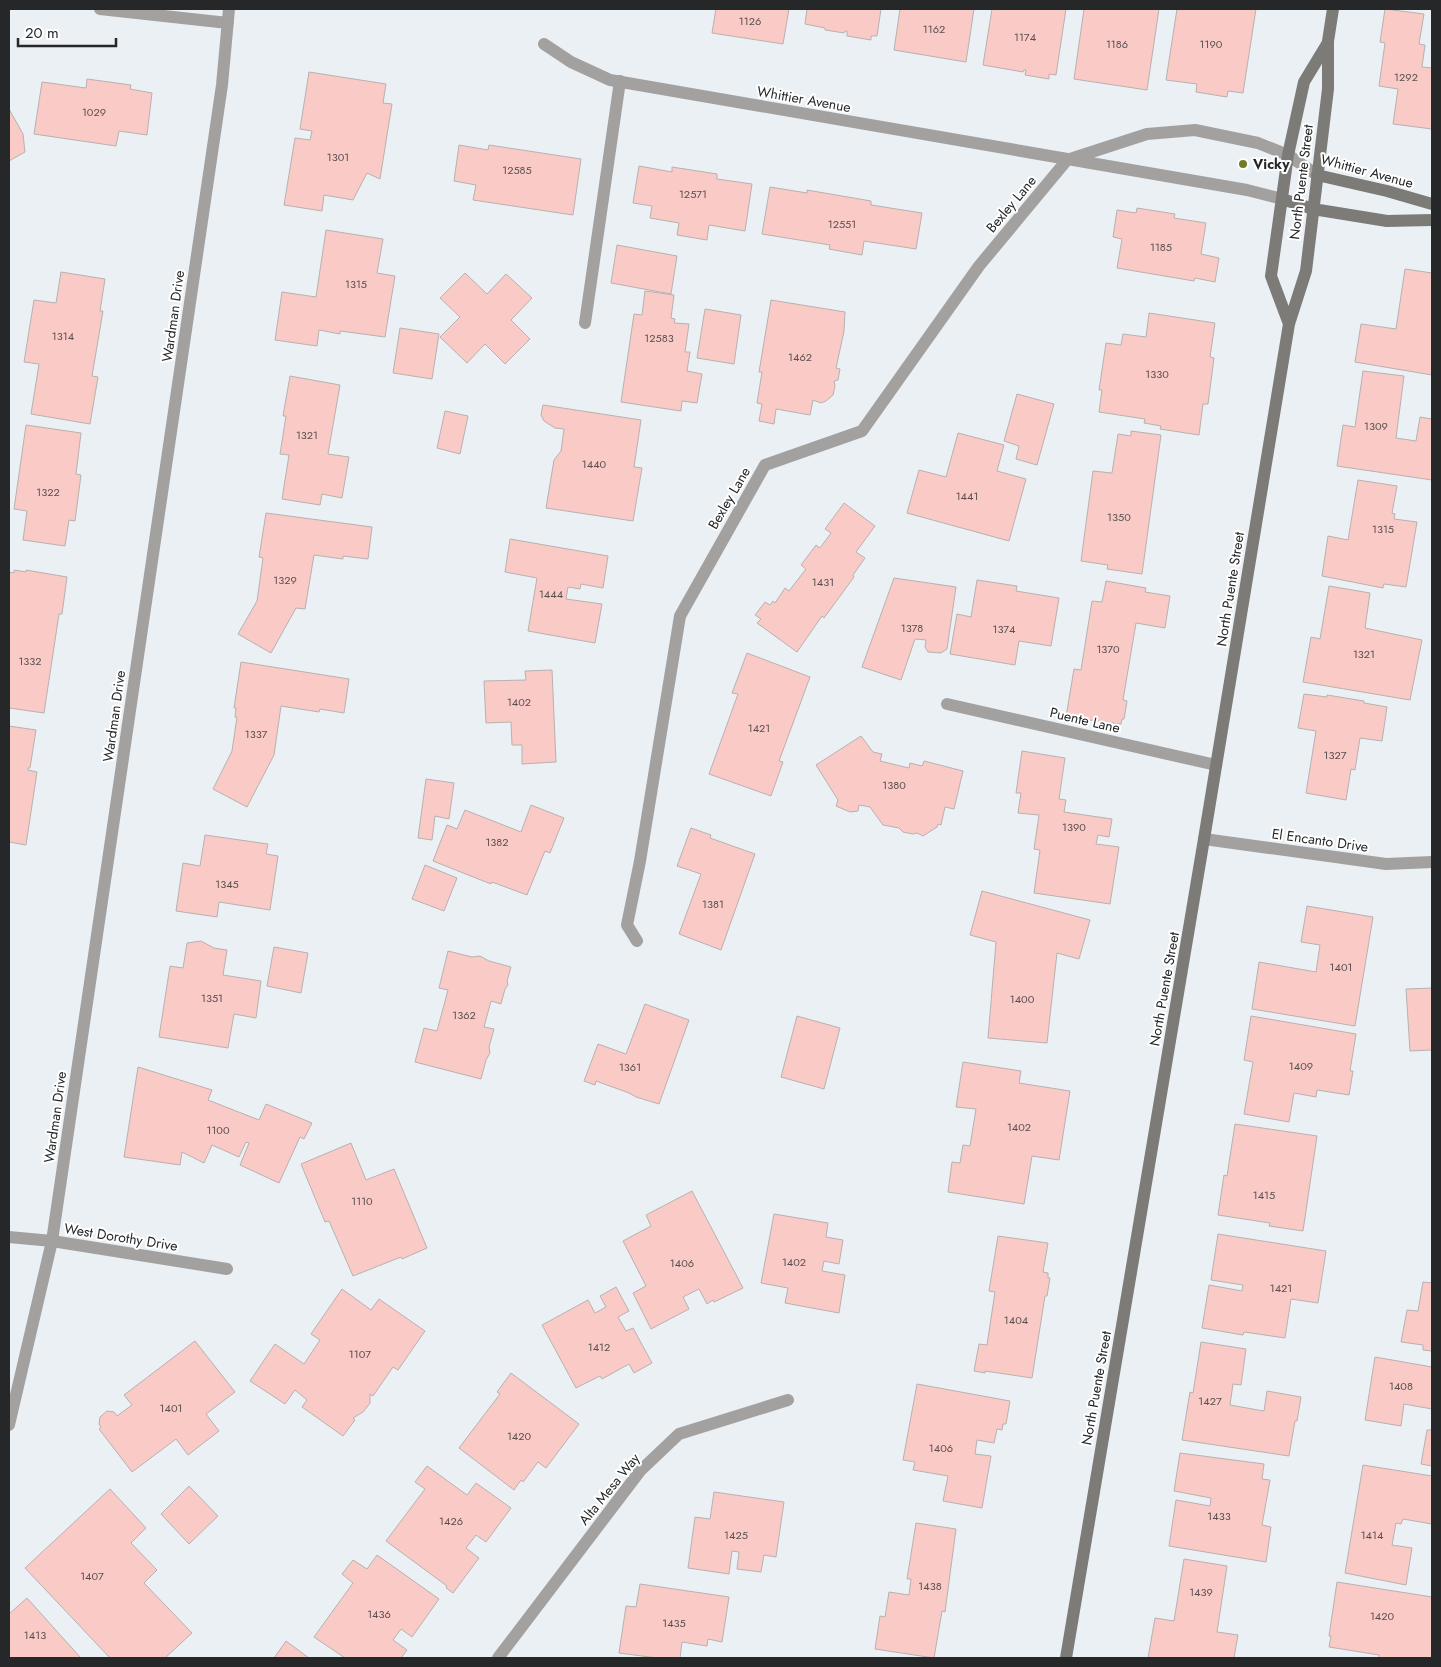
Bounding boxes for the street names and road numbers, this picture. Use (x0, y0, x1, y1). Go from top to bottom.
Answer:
street label: Whittier Avenue (755, 81, 853, 117)
street label: North Puente Street (1284, 123, 1318, 241)
street label: Whittier Avenue (1319, 149, 1415, 193)
street label: Bexley Lane (981, 171, 1041, 237)
street label: Wardman Drive (157, 269, 189, 363)
street label: Bexley Lane (703, 463, 755, 533)
street label: North Puente Street (1211, 530, 1249, 648)
street label: Wardman Drive (98, 669, 130, 763)
street label: Puente Lane (1048, 702, 1122, 738)
street label: El Encanto Drive (1270, 823, 1370, 857)
street label: North Puente Street (1144, 930, 1184, 1048)
street label: Wardman Drive (39, 1070, 71, 1164)
street label: West Dorothy Drive (63, 1218, 179, 1256)
street label: North Puente Street (1076, 1329, 1116, 1447)
street label: Alta Mesa Way (574, 1448, 645, 1529)

